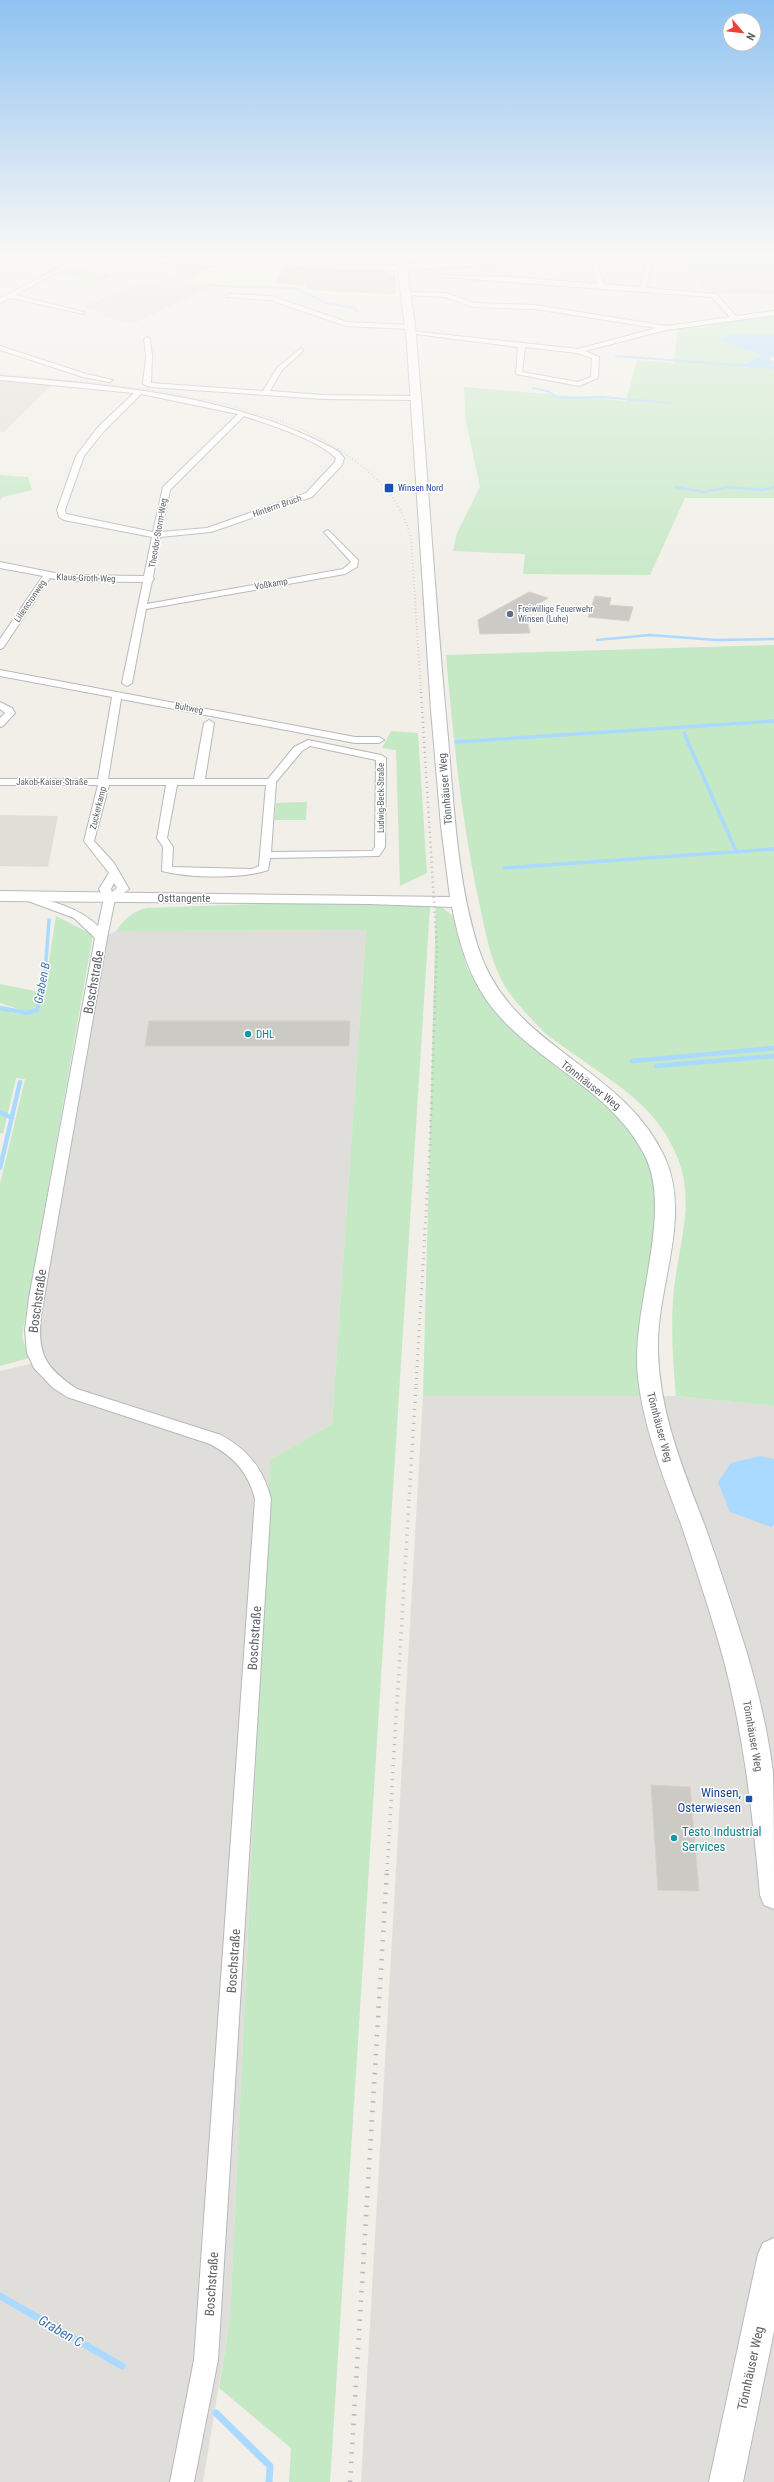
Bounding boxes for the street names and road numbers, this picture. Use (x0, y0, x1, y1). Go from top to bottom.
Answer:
street label: Hinterm Bruch (251, 493, 303, 519)
street label: Theodor-Storm-Weg (147, 497, 169, 569)
street label: Klaus-Groth-Weg (56, 572, 116, 584)
street label: Voßkamp (254, 576, 289, 592)
street label: Liliencronweg (12, 578, 48, 624)
street label: Bultweg (174, 701, 204, 715)
street label: Tönnhäuser Weg (436, 752, 455, 825)
street label: Ludwig-Beck-Straße (376, 763, 386, 833)
street label: Jakob-Kaiser-Straße (16, 777, 88, 787)
street label: Zuckerkamp (88, 785, 108, 830)
street label: Osttangente (157, 892, 211, 905)
street label: Boschstraße (81, 949, 106, 1015)
street label: Tönnhäuser Weg (558, 1058, 623, 1113)
street label: Boschstraße (26, 1268, 49, 1334)
street label: Tönnhäuser Weg (644, 1391, 675, 1464)
street label: Boschstraße (245, 1605, 264, 1671)
street label: Tönnhäuser Weg (740, 1699, 765, 1773)
street label: Boschstraße (224, 1928, 243, 1994)
street label: Boschstraße (202, 2251, 221, 2317)
street label: Tönnhäuser Weg (734, 2325, 767, 2411)

